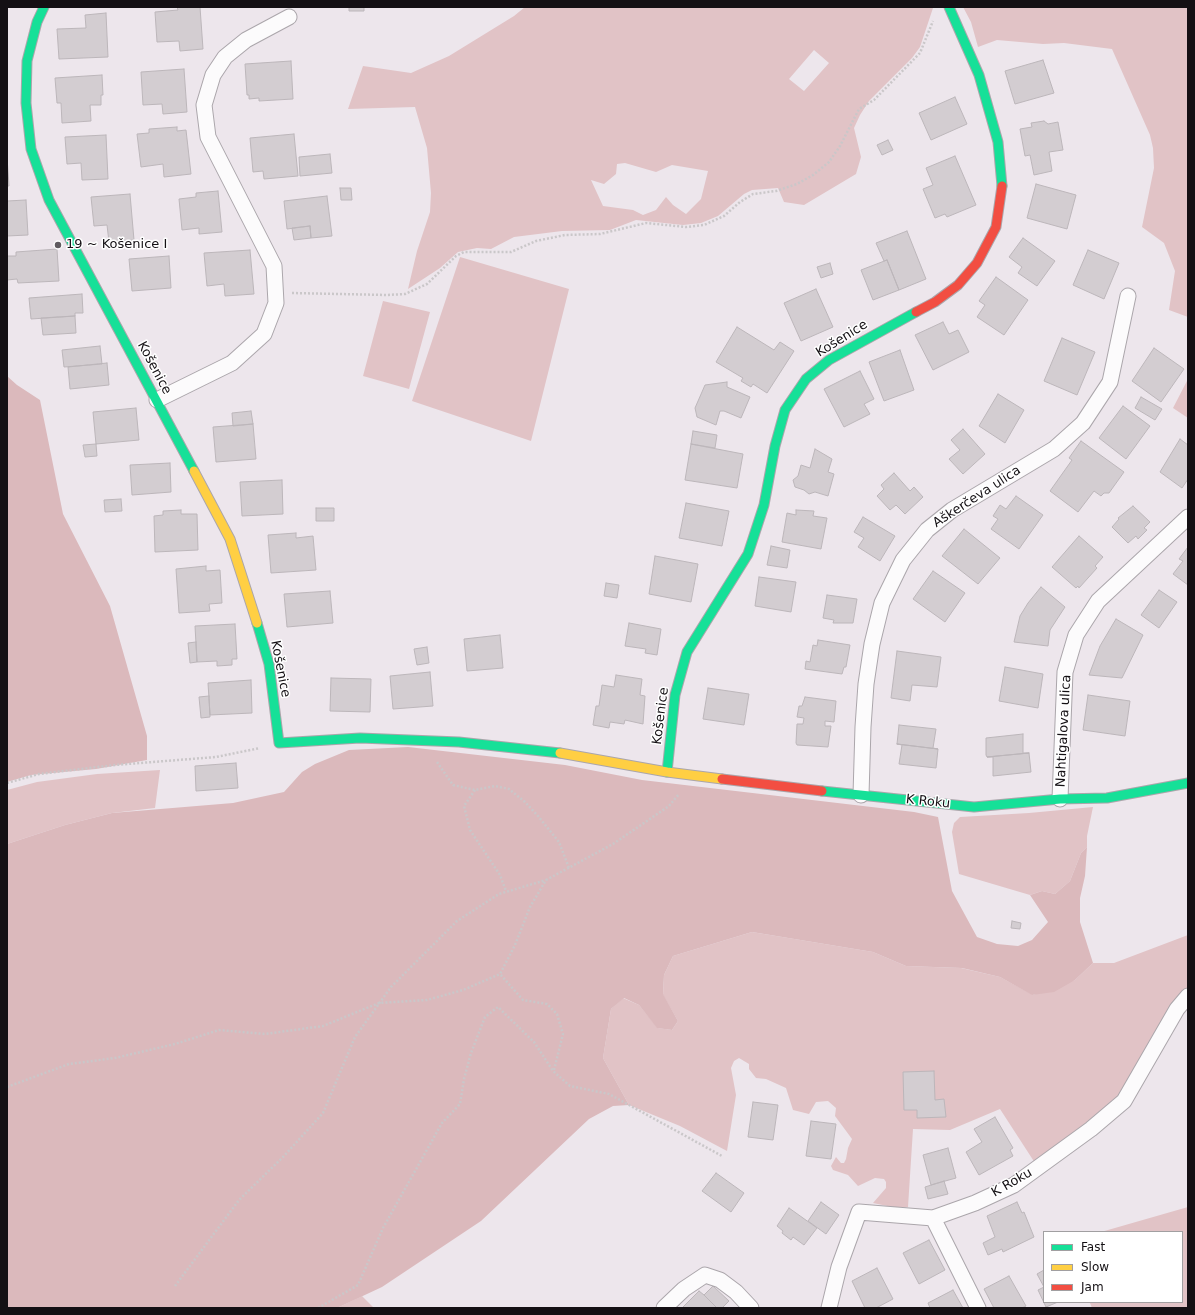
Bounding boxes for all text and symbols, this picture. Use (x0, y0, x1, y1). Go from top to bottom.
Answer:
place label: 19 ~ Košenice I (66, 237, 167, 253)
marker: 19 ~ Košenice I (53, 240, 63, 250)
street label: Košenice (813, 317, 871, 361)
street label: Košenice (134, 339, 174, 397)
street label: Aškerčeva ulica (930, 463, 1024, 531)
street label: Košenice (267, 639, 293, 699)
street label: Nahtigalova ulica (1053, 674, 1075, 788)
street label: Košenice (650, 686, 672, 746)
street label: K Roku (905, 792, 951, 812)
street label: K Roku (989, 1165, 1035, 1201)
legend (1043, 1231, 1183, 1303)
text: Fast (1081, 1240, 1105, 1254)
text: Slow (1081, 1260, 1109, 1274)
text: Jam (1081, 1280, 1104, 1294)

